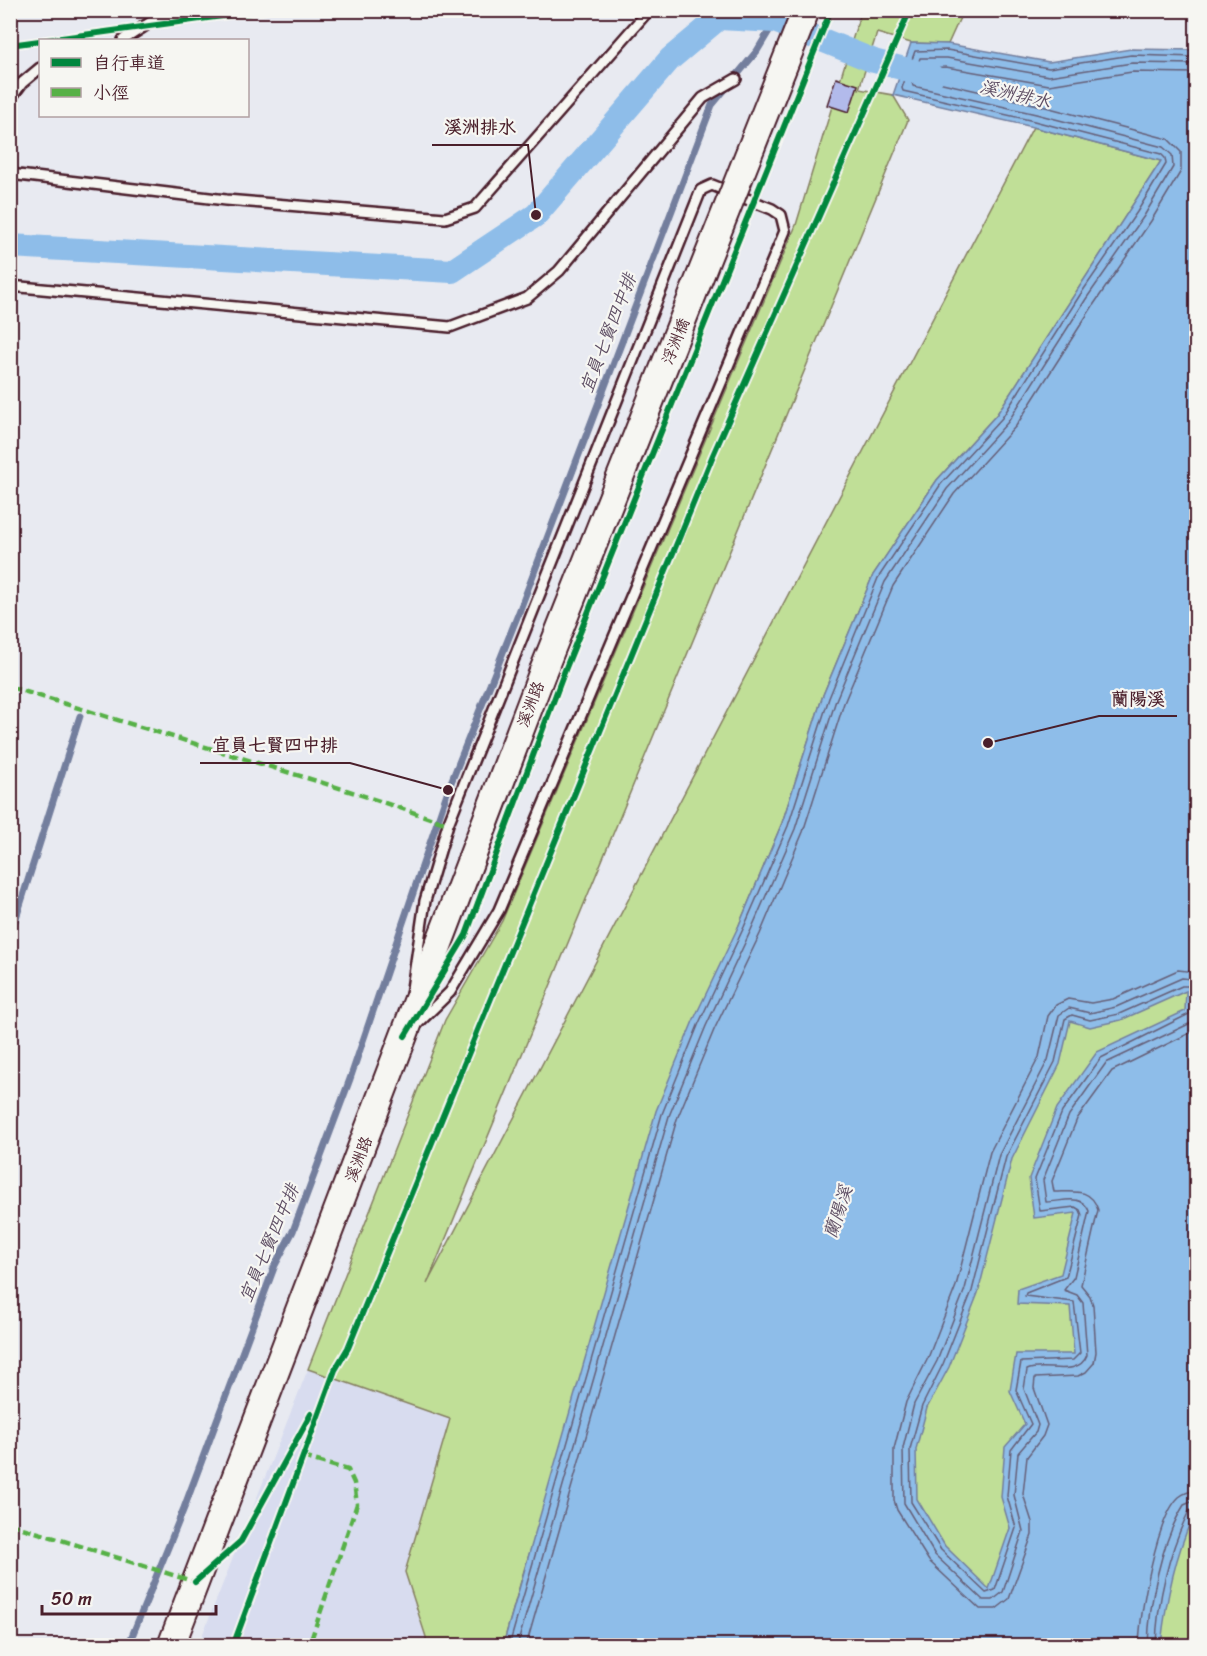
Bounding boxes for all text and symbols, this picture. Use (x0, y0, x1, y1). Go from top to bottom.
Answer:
legend (39, 39, 249, 117)
text: 自行車道 (93, 47, 165, 79)
water label: 溪洲排水 (976, 70, 1055, 118)
text: 小徑 (93, 77, 129, 109)
callout: 溪洲排水 (432, 109, 528, 145)
text: 溪洲排水 (444, 111, 516, 143)
water label: 宜員七賢四中排 (570, 267, 646, 398)
street label: 浮洲橋 (653, 313, 698, 369)
street label: 溪洲路 (508, 677, 553, 732)
callout: 蘭陽溪 (1099, 680, 1177, 716)
text: 蘭陽溪 (1111, 683, 1165, 715)
callout: 宜員七賢四中排 (200, 727, 350, 763)
text: 宜員七賢四中排 (212, 729, 338, 761)
street label: 溪洲路 (336, 1132, 381, 1187)
water label: 宜員七賢四中排 (230, 1177, 309, 1307)
water label: 蘭陽溪 (814, 1180, 862, 1243)
scale bar (42, 1578, 216, 1616)
text: 50 m (51, 1583, 92, 1615)

